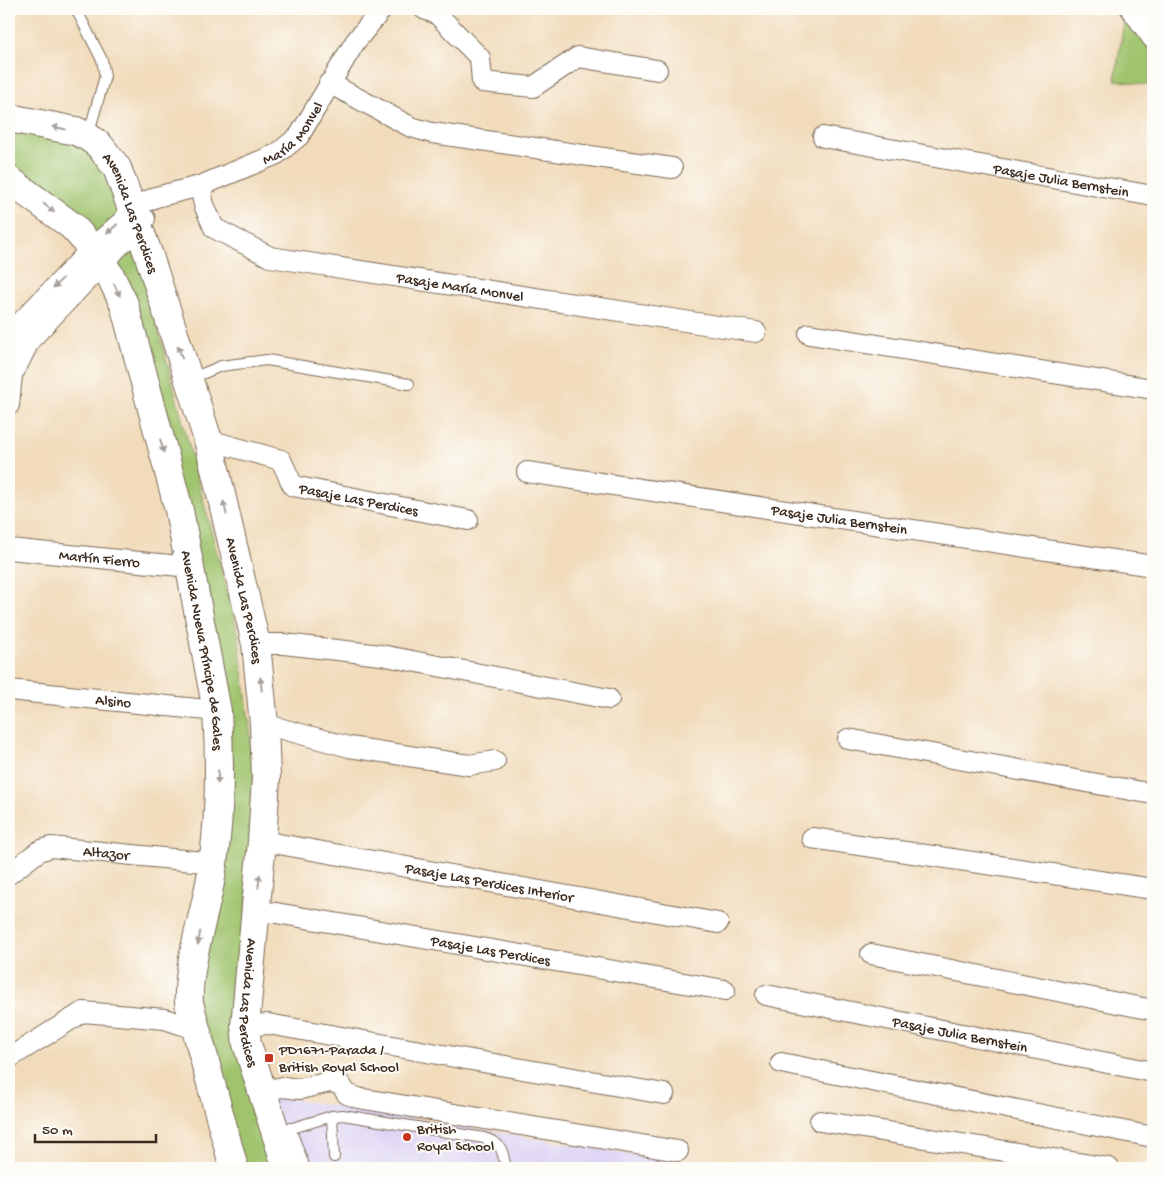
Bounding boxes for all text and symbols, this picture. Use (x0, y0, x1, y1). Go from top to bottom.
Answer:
street label: María Monvel (260, 99, 328, 170)
one-way arrow (51, 124, 67, 132)
street label: Avenida Las Perdices (97, 150, 161, 276)
street label: Pasaje Julia Bernstein (991, 160, 1130, 203)
one-way arrow (42, 202, 55, 213)
one-way arrow (107, 223, 119, 235)
street label: Pasaje María Monvel (394, 269, 525, 307)
one-way arrow (52, 277, 64, 289)
one-way arrow (113, 283, 121, 297)
one-way arrow (175, 345, 183, 360)
one-way arrow (158, 438, 166, 453)
street label: Pasaje Las Perdices (296, 480, 420, 521)
one-way arrow (221, 501, 229, 516)
street label: Pasaje Julia Bernstein (769, 502, 908, 540)
street label: Avenida Las Perdices (220, 536, 265, 665)
street label: Martín Fierro (58, 547, 141, 573)
street label: Avenida Nueva Príncipe de Gales (176, 549, 226, 751)
one-way arrow (257, 676, 265, 692)
street label: Alsino (95, 692, 132, 713)
one-way arrow (213, 770, 221, 786)
street label: Altazor (82, 843, 132, 866)
street label: Pasaje Las Perdices Interior (402, 860, 576, 908)
one-way arrow (255, 873, 263, 889)
one-way arrow (194, 931, 202, 947)
street label: Pasaje Las Perdices (428, 933, 552, 971)
street label: Avenida Las Perdices (234, 938, 261, 1070)
street label: Pasaje Julia Bernstein (890, 1013, 1029, 1058)
place label: PD1671-Parada / British Royal School (278, 1042, 399, 1077)
marker: PD1671-Parada / British Royal School (263, 1052, 275, 1064)
scale bar (35, 1112, 156, 1144)
place label: British Royal School (416, 1121, 494, 1156)
text: 50 m (42, 1122, 73, 1140)
marker: British Royal School (401, 1131, 413, 1143)

